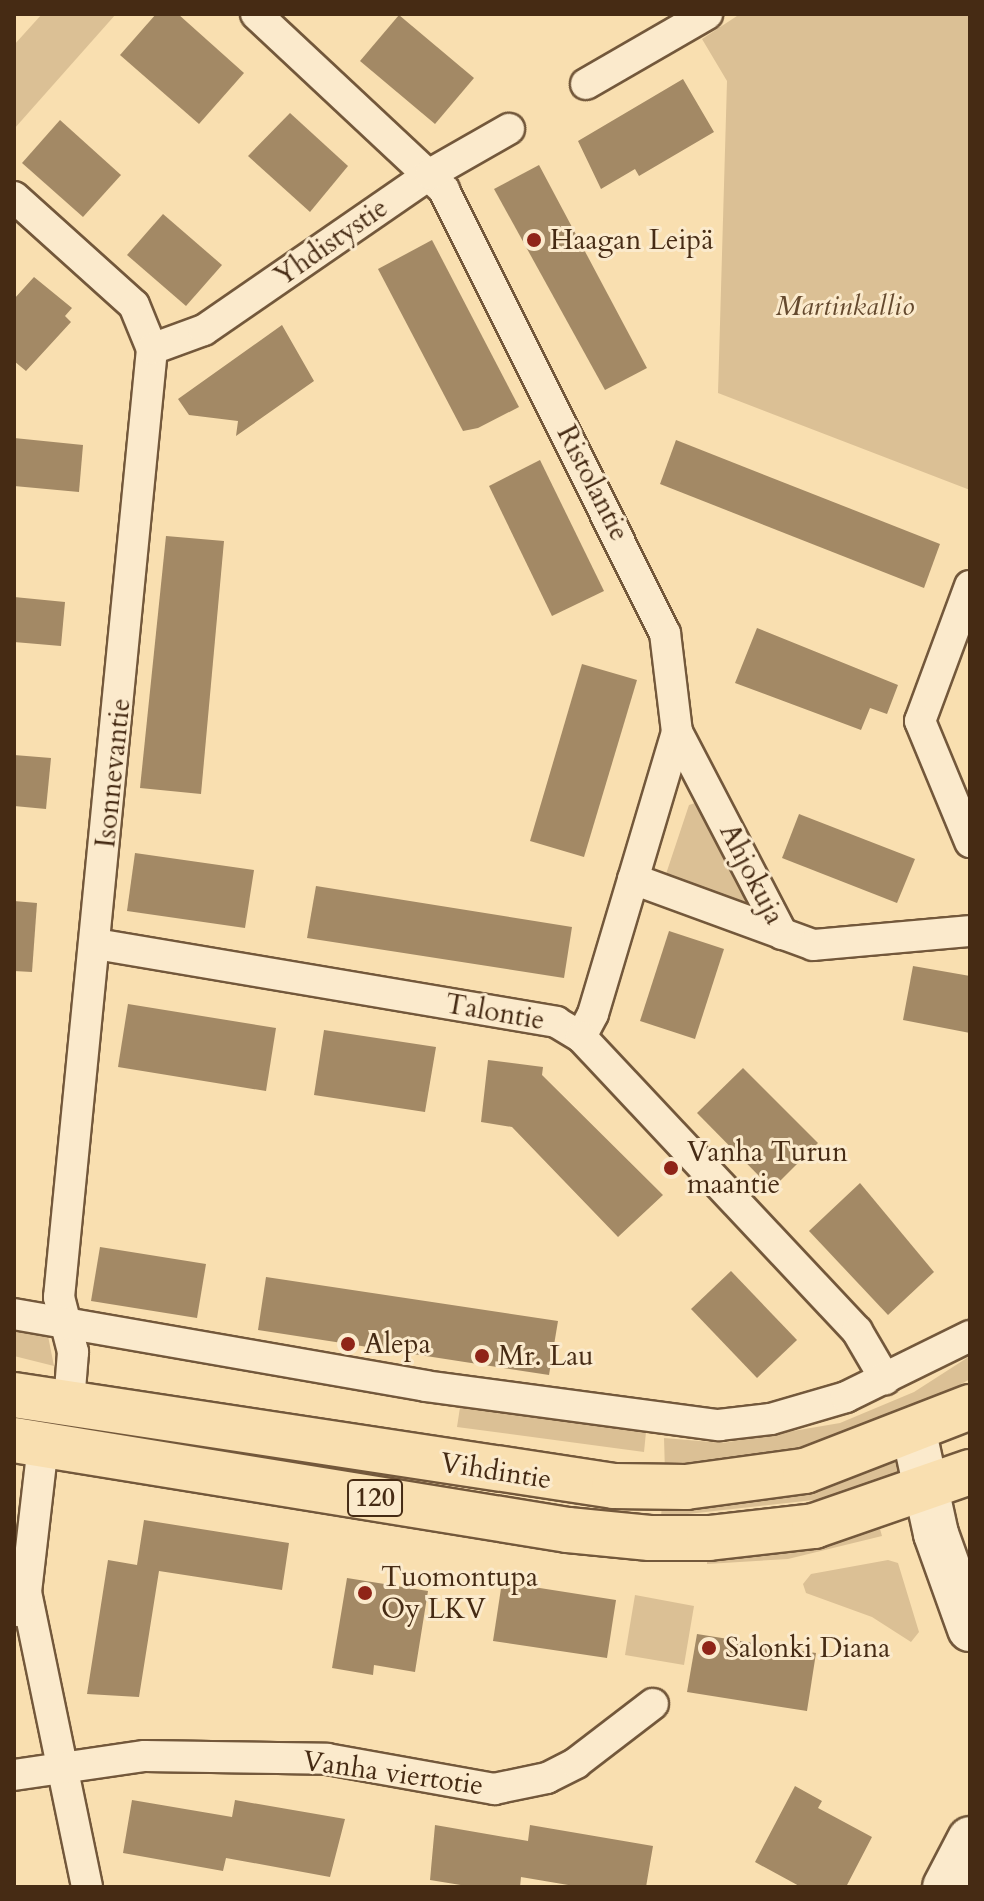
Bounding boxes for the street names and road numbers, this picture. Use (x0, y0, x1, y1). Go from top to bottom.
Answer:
street label: Yhdistystie (268, 191, 394, 293)
street label: Ristolantie (550, 420, 636, 546)
street label: Isonnevantie (88, 697, 138, 849)
street label: Ahjokuja (712, 818, 792, 930)
street label: Talontie (443, 987, 547, 1037)
street label: Vihdintie (438, 1446, 554, 1496)
road number: 120 (347, 1476, 403, 1520)
street label: Vanha viertotie (301, 1744, 485, 1802)

